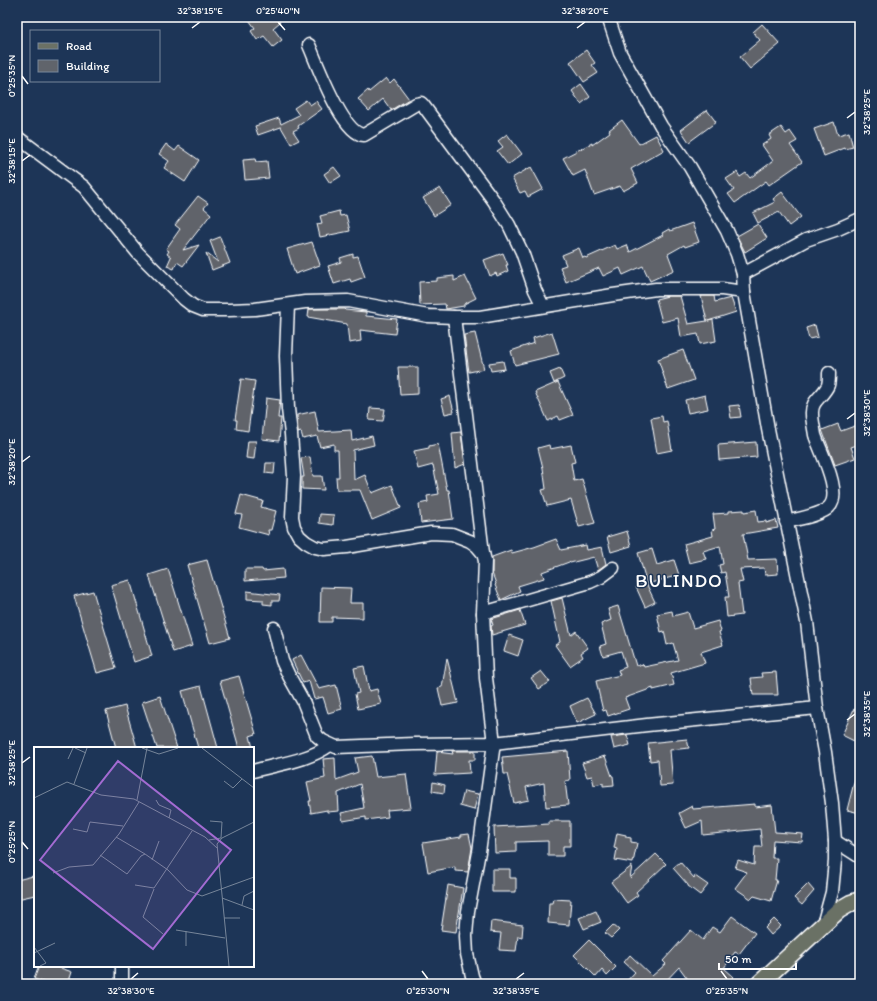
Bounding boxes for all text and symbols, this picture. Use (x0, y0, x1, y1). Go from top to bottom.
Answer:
text: 32°38'15"E (177, 4, 223, 17)
text: 0°25'40"N (256, 4, 300, 17)
text: 32°38'20"E (561, 4, 609, 17)
legend (30, 30, 160, 82)
text: Road (66, 39, 92, 53)
text: 0°25'35"N (5, 54, 18, 97)
text: Building (66, 59, 110, 73)
text: 32°38'25"E (860, 88, 873, 135)
text: 32°38'15"E (5, 138, 18, 184)
text: 32°38'30"E (860, 389, 873, 437)
text: 32°38'20"E (5, 438, 18, 486)
district label: BULINDO (635, 569, 723, 592)
text: 32°38'35"E (860, 690, 873, 737)
text: 32°38'25"E (5, 739, 18, 786)
inset map (34, 747, 254, 967)
text: 0°25'25"N (5, 821, 18, 863)
scale bar (719, 945, 796, 971)
text: 50 m (725, 952, 751, 966)
text: 32°38'30"E (107, 984, 155, 997)
text: 0°25'30"N (406, 984, 450, 997)
text: 32°38'35"E (493, 984, 540, 997)
text: 0°25'35"N (706, 984, 749, 997)

